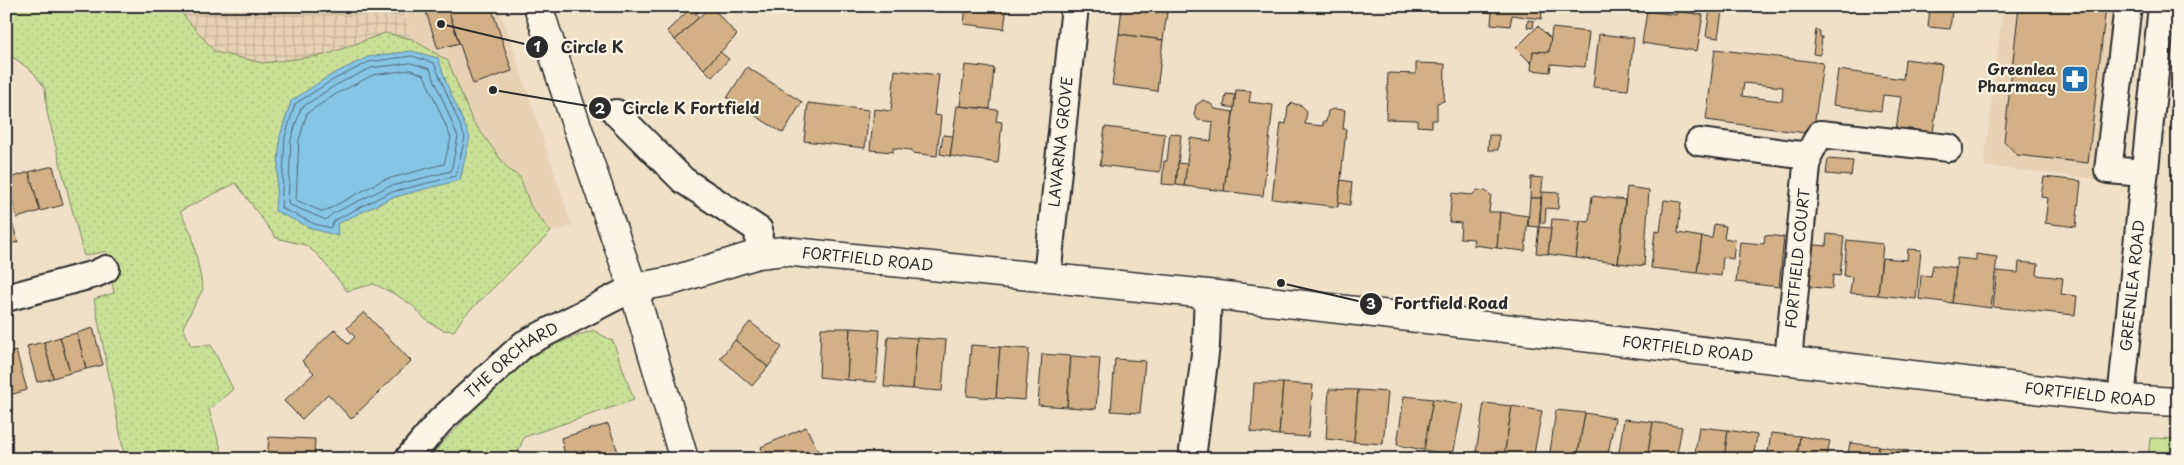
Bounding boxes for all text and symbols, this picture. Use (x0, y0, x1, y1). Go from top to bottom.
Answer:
callout: Circle K (525, 32, 634, 63)
text: 1 (533, 34, 541, 57)
text: Circle K (561, 34, 624, 58)
place label: Greenlea Pharmacy (1977, 57, 2056, 97)
pharmacy icon: Greenlea Pharmacy (2060, 64, 2090, 94)
street label: LAVARNA GROVE (1041, 75, 1078, 208)
callout: Circle K Fortfield (587, 93, 771, 124)
text: Circle K Fortfield (623, 95, 760, 119)
text: 2 (595, 96, 606, 119)
street label: FORTFIELD COURT (1778, 186, 1815, 329)
street label: GREENLEA ROAD (2113, 219, 2150, 352)
street label: FORTFIELD ROAD (801, 240, 935, 276)
callout: Fortfield Road (1359, 288, 1519, 319)
text: Fortfield Road (1394, 290, 1508, 314)
text: 3 (1366, 291, 1376, 314)
street label: THE ORCHARD (459, 315, 562, 403)
street label: FORTFIELD ROAD (1621, 329, 1755, 367)
street label: FORTFIELD ROAD (2024, 375, 2156, 411)

